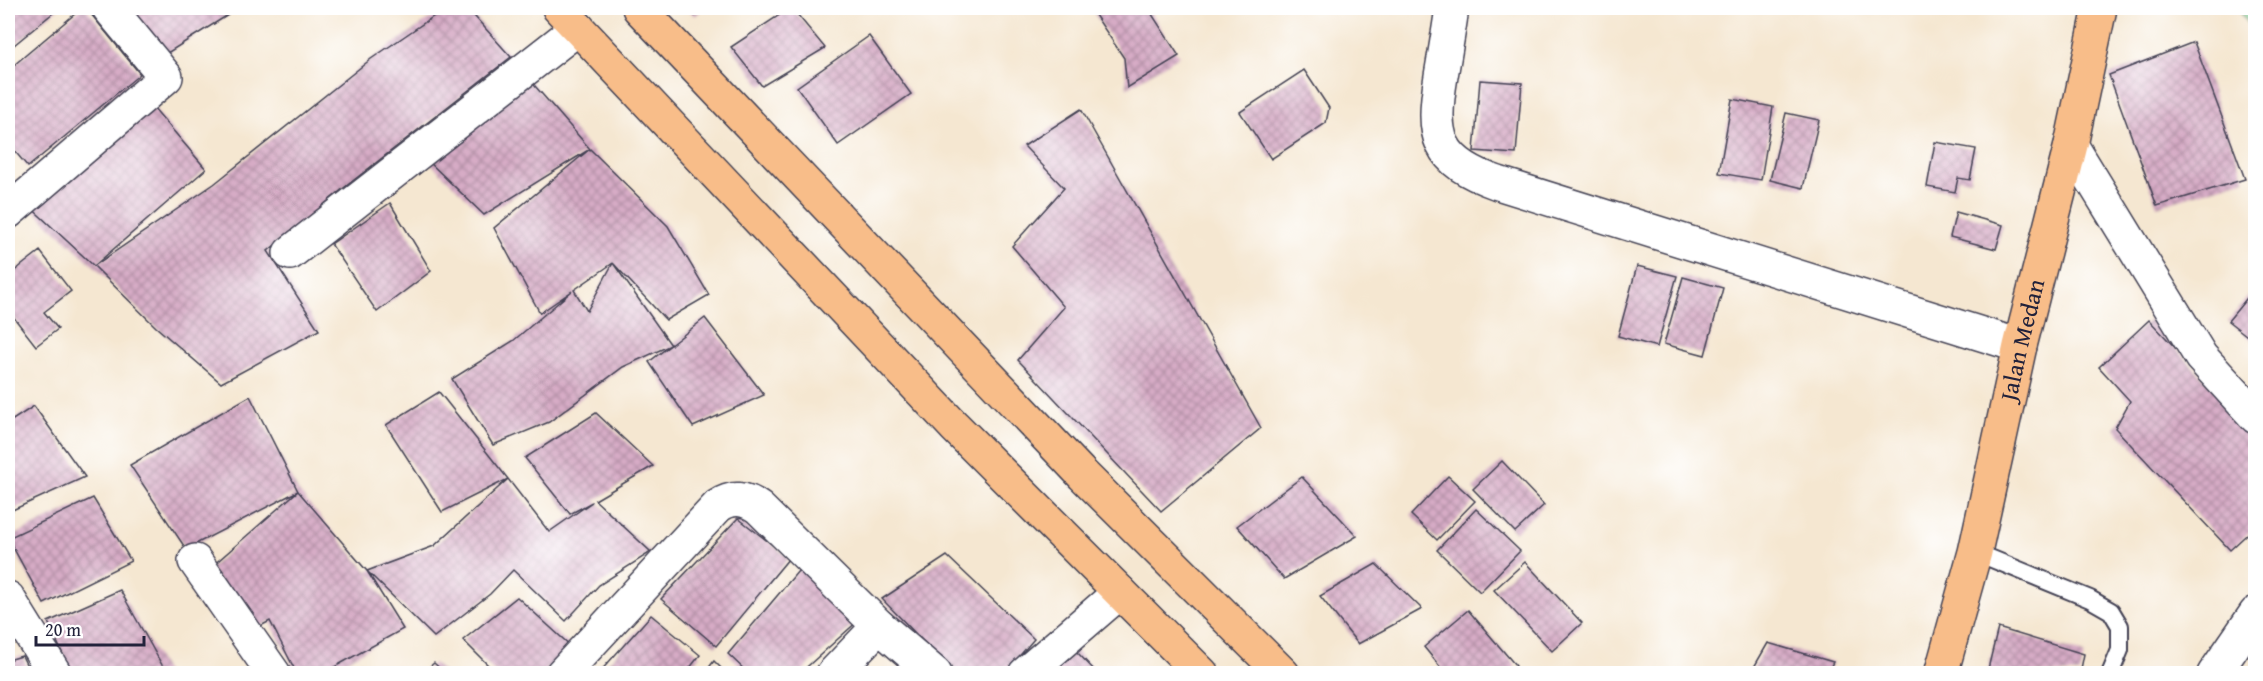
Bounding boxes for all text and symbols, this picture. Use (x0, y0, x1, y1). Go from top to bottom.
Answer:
street label: Jalan Medan (1990, 275, 2053, 407)
scale bar (36, 609, 144, 647)
text: 20 m (45, 616, 81, 643)

